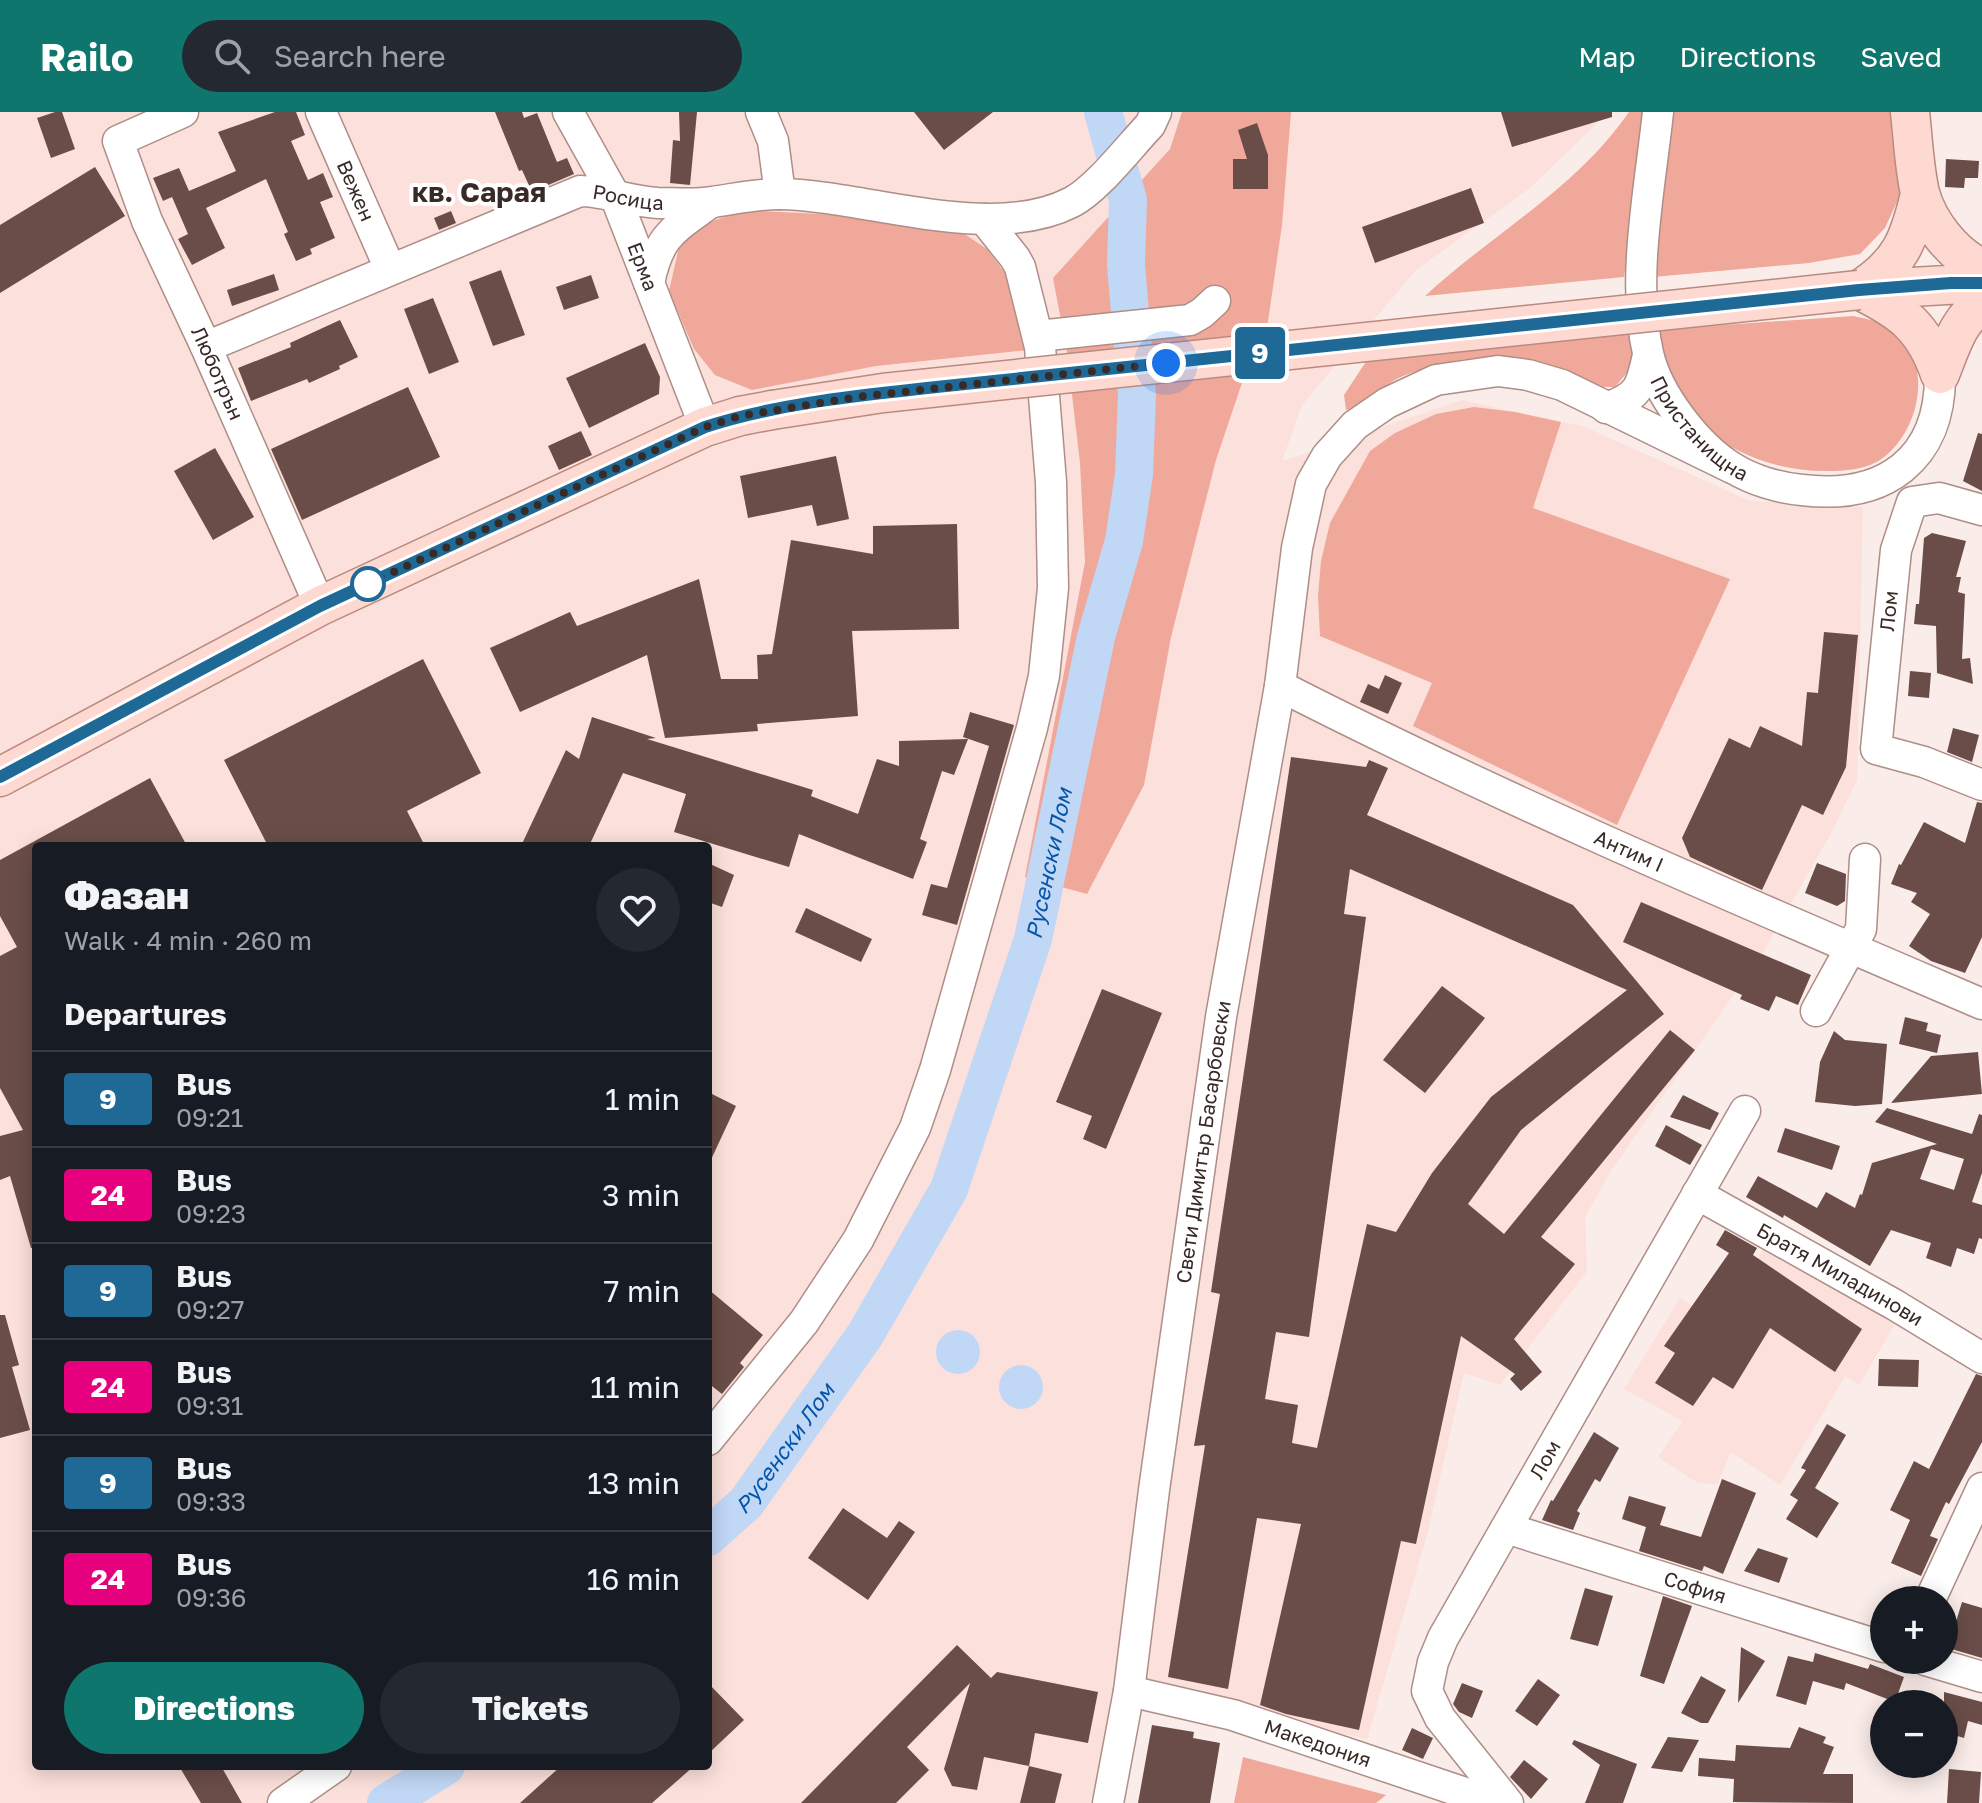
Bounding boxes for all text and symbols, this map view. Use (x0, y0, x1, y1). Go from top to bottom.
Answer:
search box (182, 20, 742, 92)
text: Railo (40, 34, 134, 79)
icon: search (210, 34, 254, 78)
text: Search here (274, 38, 446, 74)
text: Map (1578, 40, 1635, 73)
text: Directions (1679, 40, 1816, 73)
text: Saved (1860, 40, 1942, 73)
street label: Вежен (333, 156, 380, 224)
district label: кв. Сарая (412, 175, 546, 208)
street label: Росица (591, 179, 664, 214)
street label: Ерма (623, 238, 664, 294)
street label: Люботрън (187, 322, 250, 423)
line badge: 9 (1234, 327, 1286, 379)
text: 9 (1251, 336, 1269, 369)
your location (1146, 343, 1186, 383)
street label: Пристанищна (1646, 372, 1752, 485)
unlabelled marker (351, 567, 385, 601)
street label: Лом (1874, 589, 1902, 632)
water label: Русенски Лом (1019, 785, 1077, 941)
street label: Антим I (1591, 824, 1668, 876)
button: heart (596, 868, 680, 952)
text: Фазан (64, 872, 189, 917)
text: Walk · 4 min · 260 m (64, 925, 312, 956)
text: Departures (64, 996, 227, 1032)
street label: Свети Димитър Басарбовски (1170, 998, 1235, 1285)
text: Bus (176, 1066, 232, 1102)
text: 1 min (605, 1081, 680, 1117)
text: 9 (99, 1082, 117, 1115)
text: 09:21 (176, 1102, 243, 1133)
text: Bus (176, 1162, 232, 1198)
text: 3 min (602, 1177, 680, 1213)
text: 24 (91, 1178, 125, 1211)
text: 09:23 (176, 1198, 246, 1229)
street label: Братя Миладинови (1753, 1217, 1928, 1330)
text: Bus (176, 1258, 232, 1294)
text: 7 min (604, 1273, 680, 1309)
text: 9 (99, 1274, 117, 1307)
text: 09:27 (176, 1294, 245, 1325)
text: Bus (176, 1354, 232, 1390)
text: 11 min (590, 1369, 680, 1405)
text: 24 (91, 1370, 125, 1403)
water label: Русенски Лом (729, 1377, 840, 1519)
text: 09:31 (176, 1390, 243, 1421)
street label: Лом (1524, 1436, 1565, 1483)
text: Bus (176, 1450, 232, 1486)
text: 13 min (587, 1465, 680, 1501)
text: 9 (99, 1466, 117, 1499)
text: 09:33 (176, 1486, 246, 1517)
text: Bus (176, 1546, 232, 1582)
text: 16 min (587, 1561, 680, 1597)
text: 24 (91, 1562, 125, 1595)
street label: София (1661, 1565, 1729, 1608)
text: 09:36 (176, 1582, 247, 1613)
map controls (1870, 1586, 1958, 1778)
button: + (1870, 1586, 1958, 1674)
button: Directions (64, 1662, 364, 1754)
button: Tickets (380, 1662, 680, 1754)
button: − (1870, 1690, 1958, 1778)
street label: Македония (1262, 1713, 1374, 1772)

